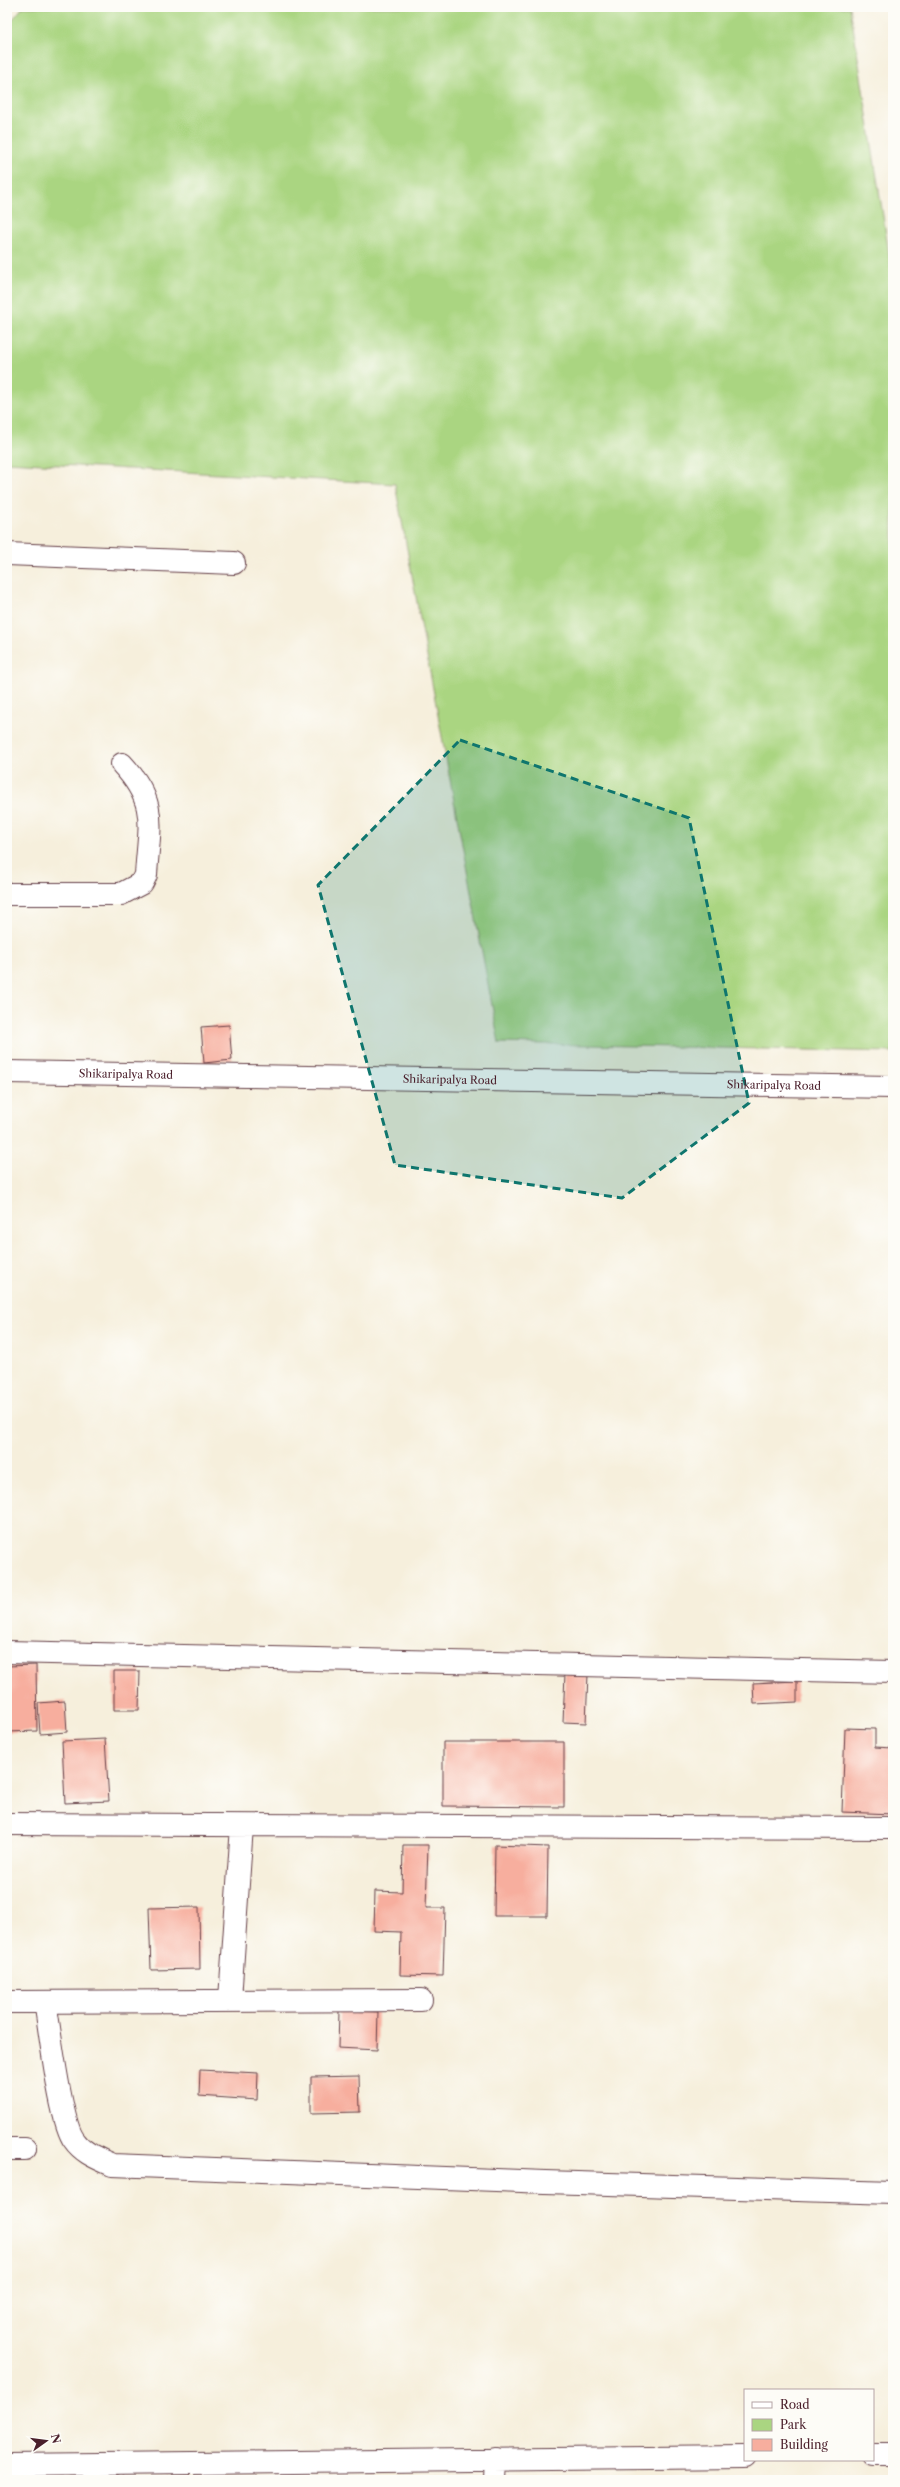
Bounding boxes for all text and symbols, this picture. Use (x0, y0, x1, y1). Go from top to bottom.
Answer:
street label: Shikaripalya Road (79, 1066, 174, 1082)
street label: Shikaripalya Road (403, 1072, 497, 1087)
street label: Shikaripalya Road (727, 1077, 821, 1093)
legend (744, 2389, 874, 2461)
text: Road (780, 2397, 810, 2412)
text: Park (780, 2417, 807, 2432)
north arrow (26, 2421, 66, 2461)
text: N (48, 2432, 64, 2445)
text: Building (780, 2437, 828, 2452)

